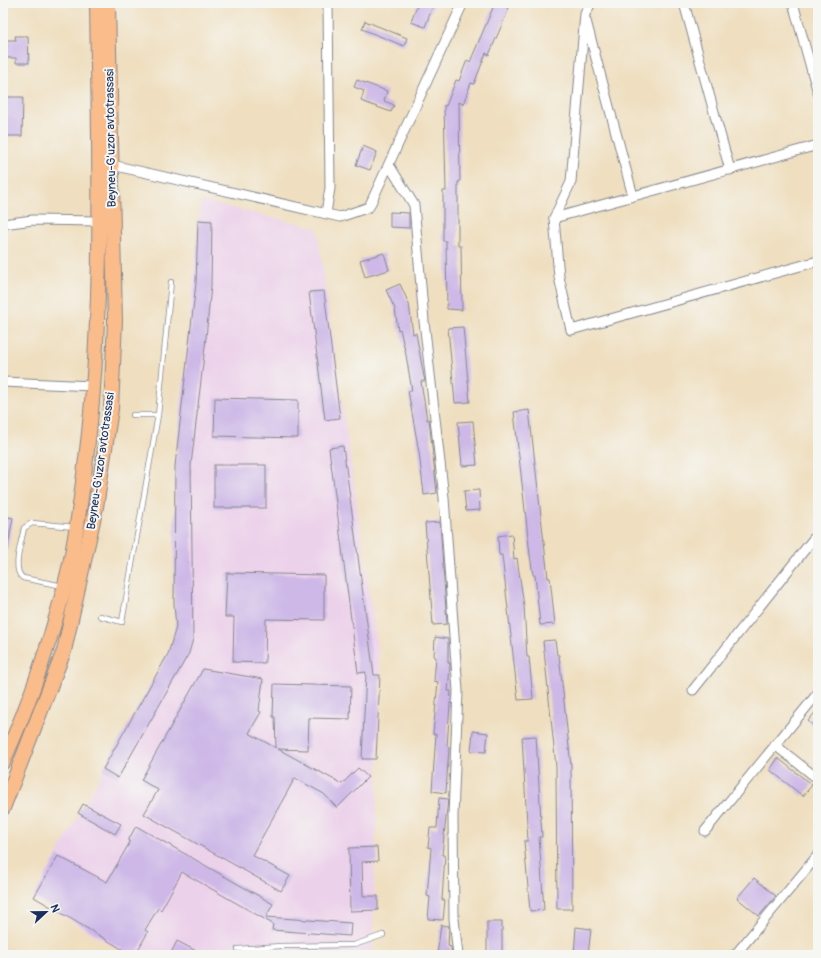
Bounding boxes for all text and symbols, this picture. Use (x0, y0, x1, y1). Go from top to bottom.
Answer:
street label: Beyneu-G'uzor avtotrassasi (102, 69, 120, 207)
street label: Beyneu-G'uzor avtotrassasi (84, 391, 118, 531)
north arrow (26, 892, 66, 932)
text: N (47, 903, 62, 915)

